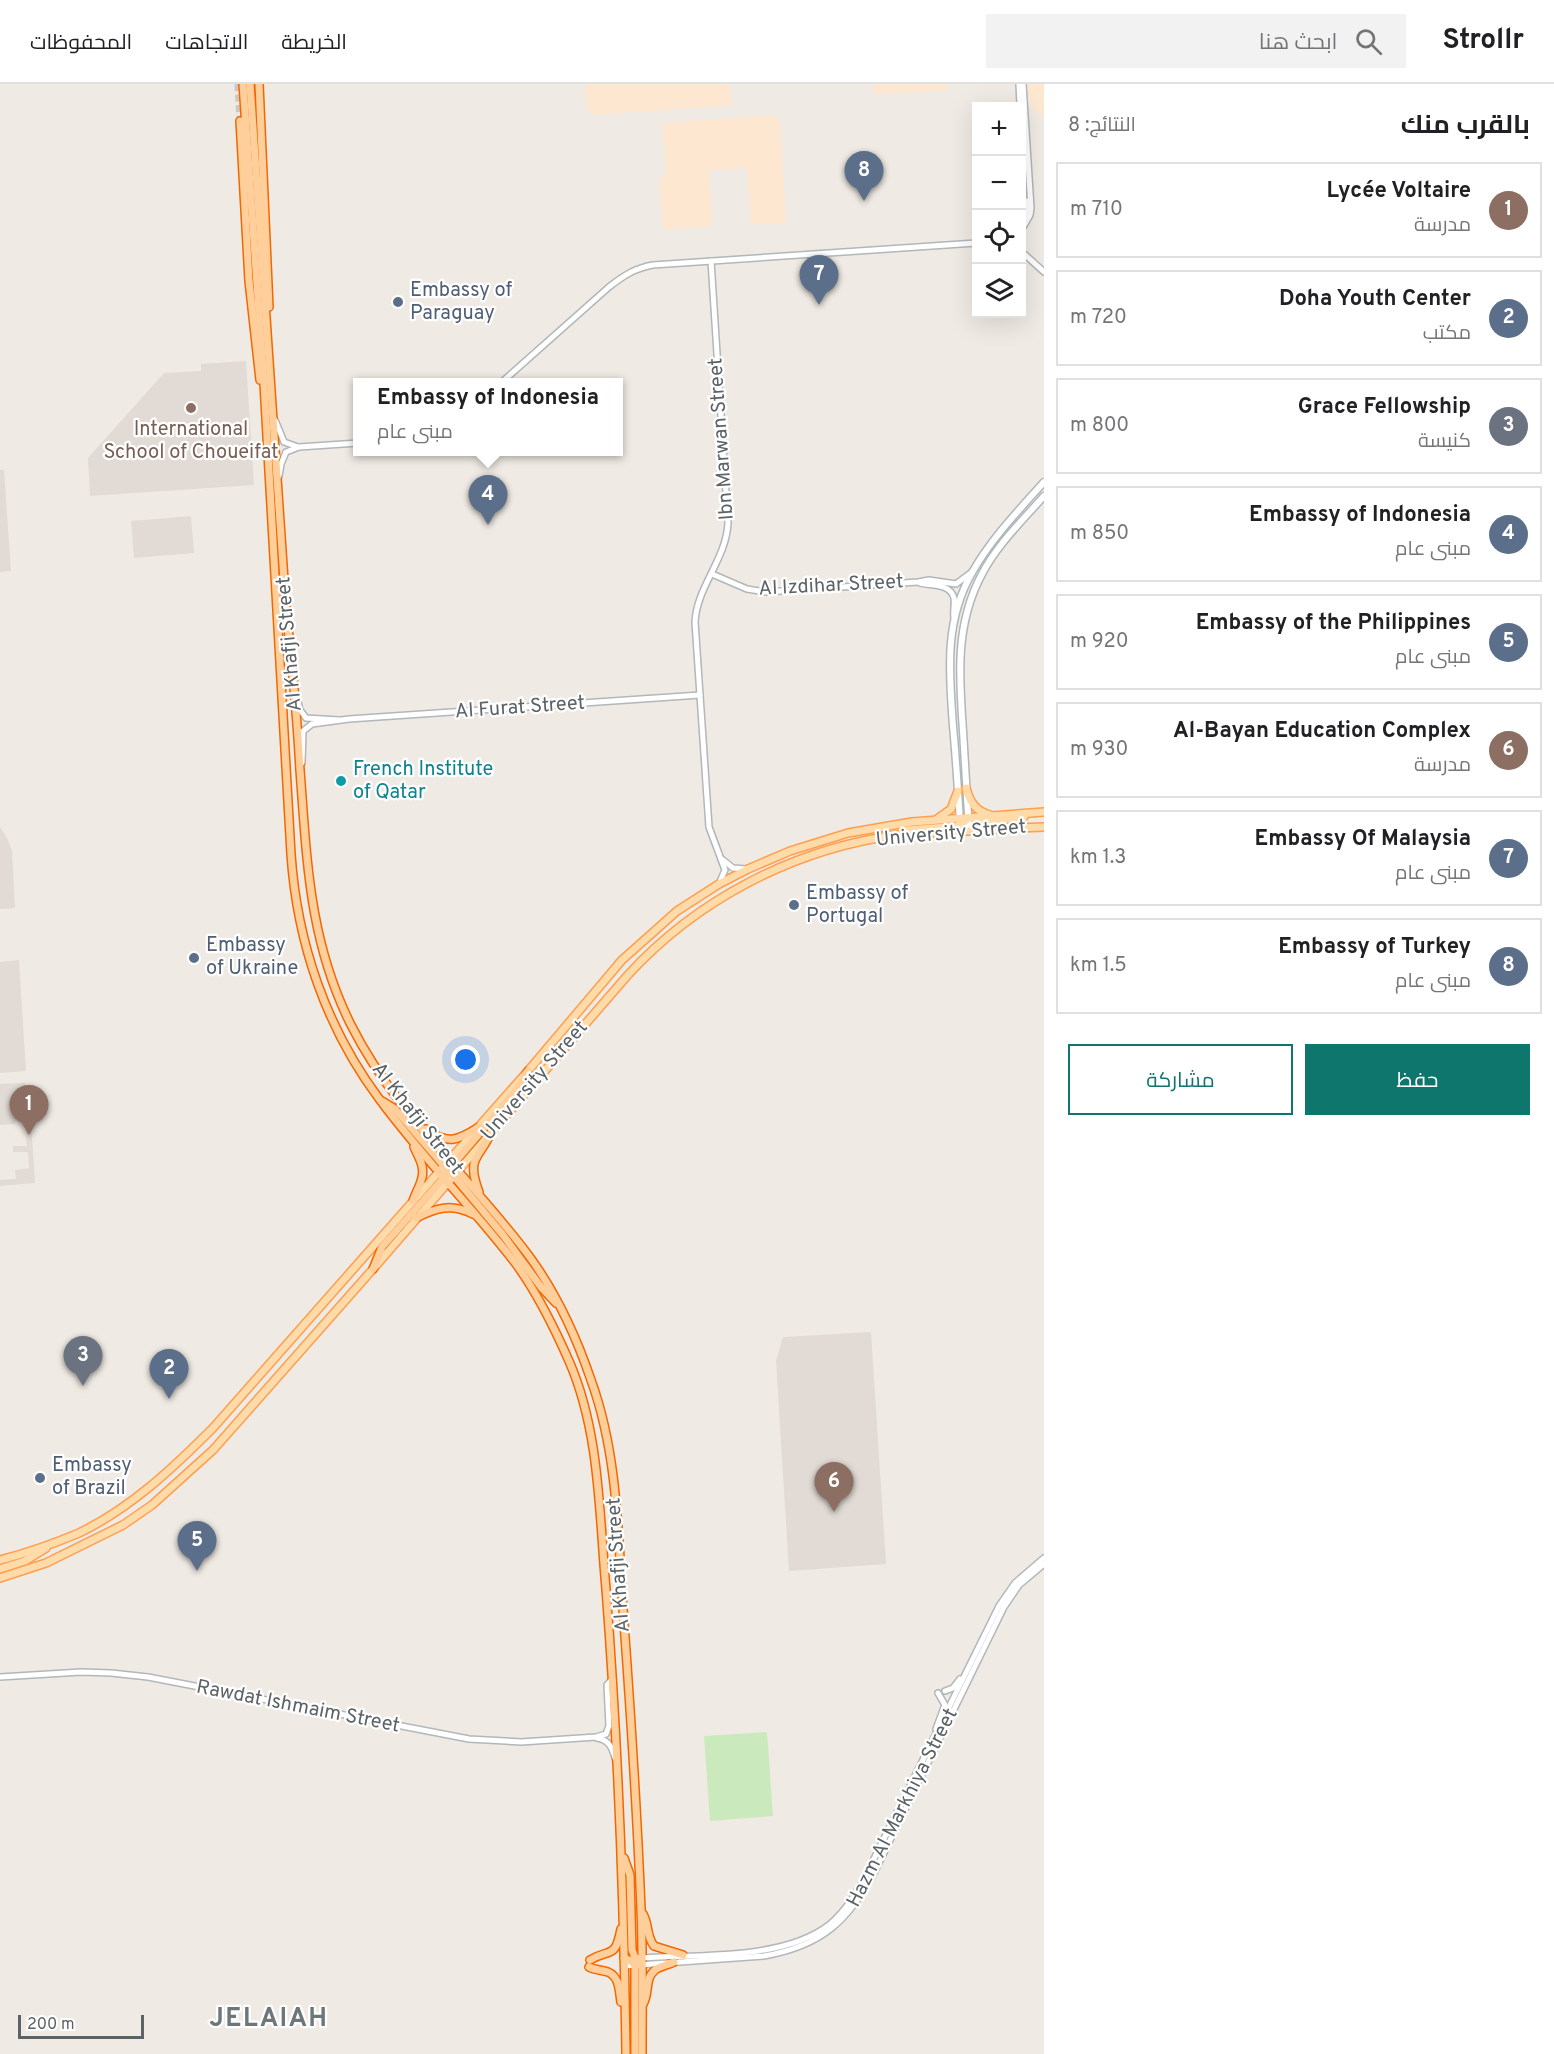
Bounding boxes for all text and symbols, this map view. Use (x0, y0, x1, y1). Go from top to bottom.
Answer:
search box (986, 14, 1406, 68)
text: Strollr (1442, 23, 1524, 59)
icon: search (1352, 25, 1385, 58)
text: المحفوظات (30, 30, 132, 57)
text: الاتجاهات (165, 30, 248, 57)
text: الخريطة (281, 30, 347, 57)
text: ابحث هنا (1259, 30, 1337, 57)
map controls (972, 102, 1026, 318)
button: + (972, 102, 1026, 156)
text: بالقرب منك (1401, 110, 1530, 143)
text: النتائج: 8 (1068, 113, 1136, 139)
pin: 8 (844, 152, 884, 201)
button: − (972, 156, 1026, 210)
text: Lycée Voltaire (1327, 178, 1471, 205)
text: 710 m (1070, 197, 1123, 223)
text: 1 (1505, 197, 1513, 223)
button: locate (972, 210, 1026, 264)
text: مدرسة (1414, 213, 1471, 239)
pin: 7 (800, 256, 838, 305)
button: layers (972, 264, 1026, 318)
place label: Embassy of Paraguay (410, 278, 513, 327)
text: Doha Youth Center (1279, 286, 1471, 313)
marker: Embassy of Paraguay (391, 295, 405, 309)
text: 720 m (1070, 305, 1127, 331)
text: 2 (1502, 305, 1515, 331)
text: مكتب (1423, 321, 1471, 347)
street label: Ibn Marwan Street (703, 357, 741, 521)
popup (353, 378, 623, 456)
text: Embassy of Indonesia (377, 385, 599, 412)
text: Grace Fellowship (1298, 394, 1471, 421)
marker: International School of Choueifat (184, 401, 198, 415)
text: 800 m (1070, 413, 1129, 439)
text: 3 (1503, 413, 1515, 439)
place label: International School of Choueifat (103, 417, 279, 466)
text: مبنى عام (377, 420, 453, 446)
text: كنيسة (1418, 429, 1471, 455)
pin: 4 (468, 476, 508, 525)
text: Embassy of Indonesia (1249, 502, 1471, 529)
text: 850 m (1070, 521, 1129, 547)
text: 4 (1502, 521, 1515, 547)
text: مبنى عام (1395, 537, 1471, 563)
street label: Al Izdihar Street (758, 569, 904, 603)
street label: Al Khafji Street (271, 576, 309, 712)
text: Embassy of the Philippines (1196, 610, 1471, 637)
text: 920 m (1070, 629, 1129, 655)
text: 5 (1502, 629, 1515, 655)
text: مبنى عام (1395, 645, 1471, 671)
street label: Al Furat Street (454, 690, 586, 726)
text: Al-Bayan Education Complex (1173, 718, 1471, 745)
text: 930 m (1070, 737, 1128, 763)
text: 6 (1502, 737, 1515, 763)
text: مدرسة (1414, 753, 1471, 779)
place label: French Institute of Qatar (353, 757, 493, 806)
marker: French Institute of Qatar (334, 774, 348, 788)
street label: University Street (875, 814, 1027, 854)
text: Embassy Of Malaysia (1255, 826, 1471, 853)
text: 1.3 km (1070, 845, 1126, 871)
text: 7 (1503, 845, 1514, 871)
text: مبنى عام (1395, 861, 1471, 887)
place label: Embassy of Portugal (806, 881, 909, 930)
marker: Embassy of Portugal (787, 898, 801, 912)
place label: Embassy of Ukraine (206, 933, 298, 982)
text: Embassy of Turkey (1278, 934, 1471, 961)
marker: Embassy of Ukraine (187, 951, 201, 965)
text: 1.5 km (1070, 953, 1127, 979)
text: 8 (1502, 953, 1515, 979)
text: مبنى عام (1395, 969, 1471, 995)
street label: University Street (476, 1016, 594, 1146)
button: مشاركة (1068, 1044, 1293, 1115)
button: حفظ (1305, 1044, 1530, 1115)
your location (451, 1045, 480, 1074)
street label: Al Khafji Street (365, 1058, 469, 1180)
pin: 1 (9, 1086, 48, 1135)
pin: 3 (64, 1336, 103, 1386)
pin: 2 (150, 1350, 188, 1399)
place label: Embassy of Brazil (52, 1453, 132, 1502)
pin: 6 (814, 1462, 854, 1512)
marker: Embassy of Brazil (33, 1471, 47, 1485)
street label: Al Khafji Street (601, 1497, 637, 1633)
pin: 5 (178, 1522, 216, 1571)
street label: Rawdat Ishmaim Street (194, 1675, 402, 1739)
street label: Hazm Al Markhiya Street (842, 1704, 964, 1912)
district label: JELAIAH (209, 2003, 329, 2036)
scale bar (18, 2012, 144, 2040)
text: 200 m (27, 2015, 75, 2035)

